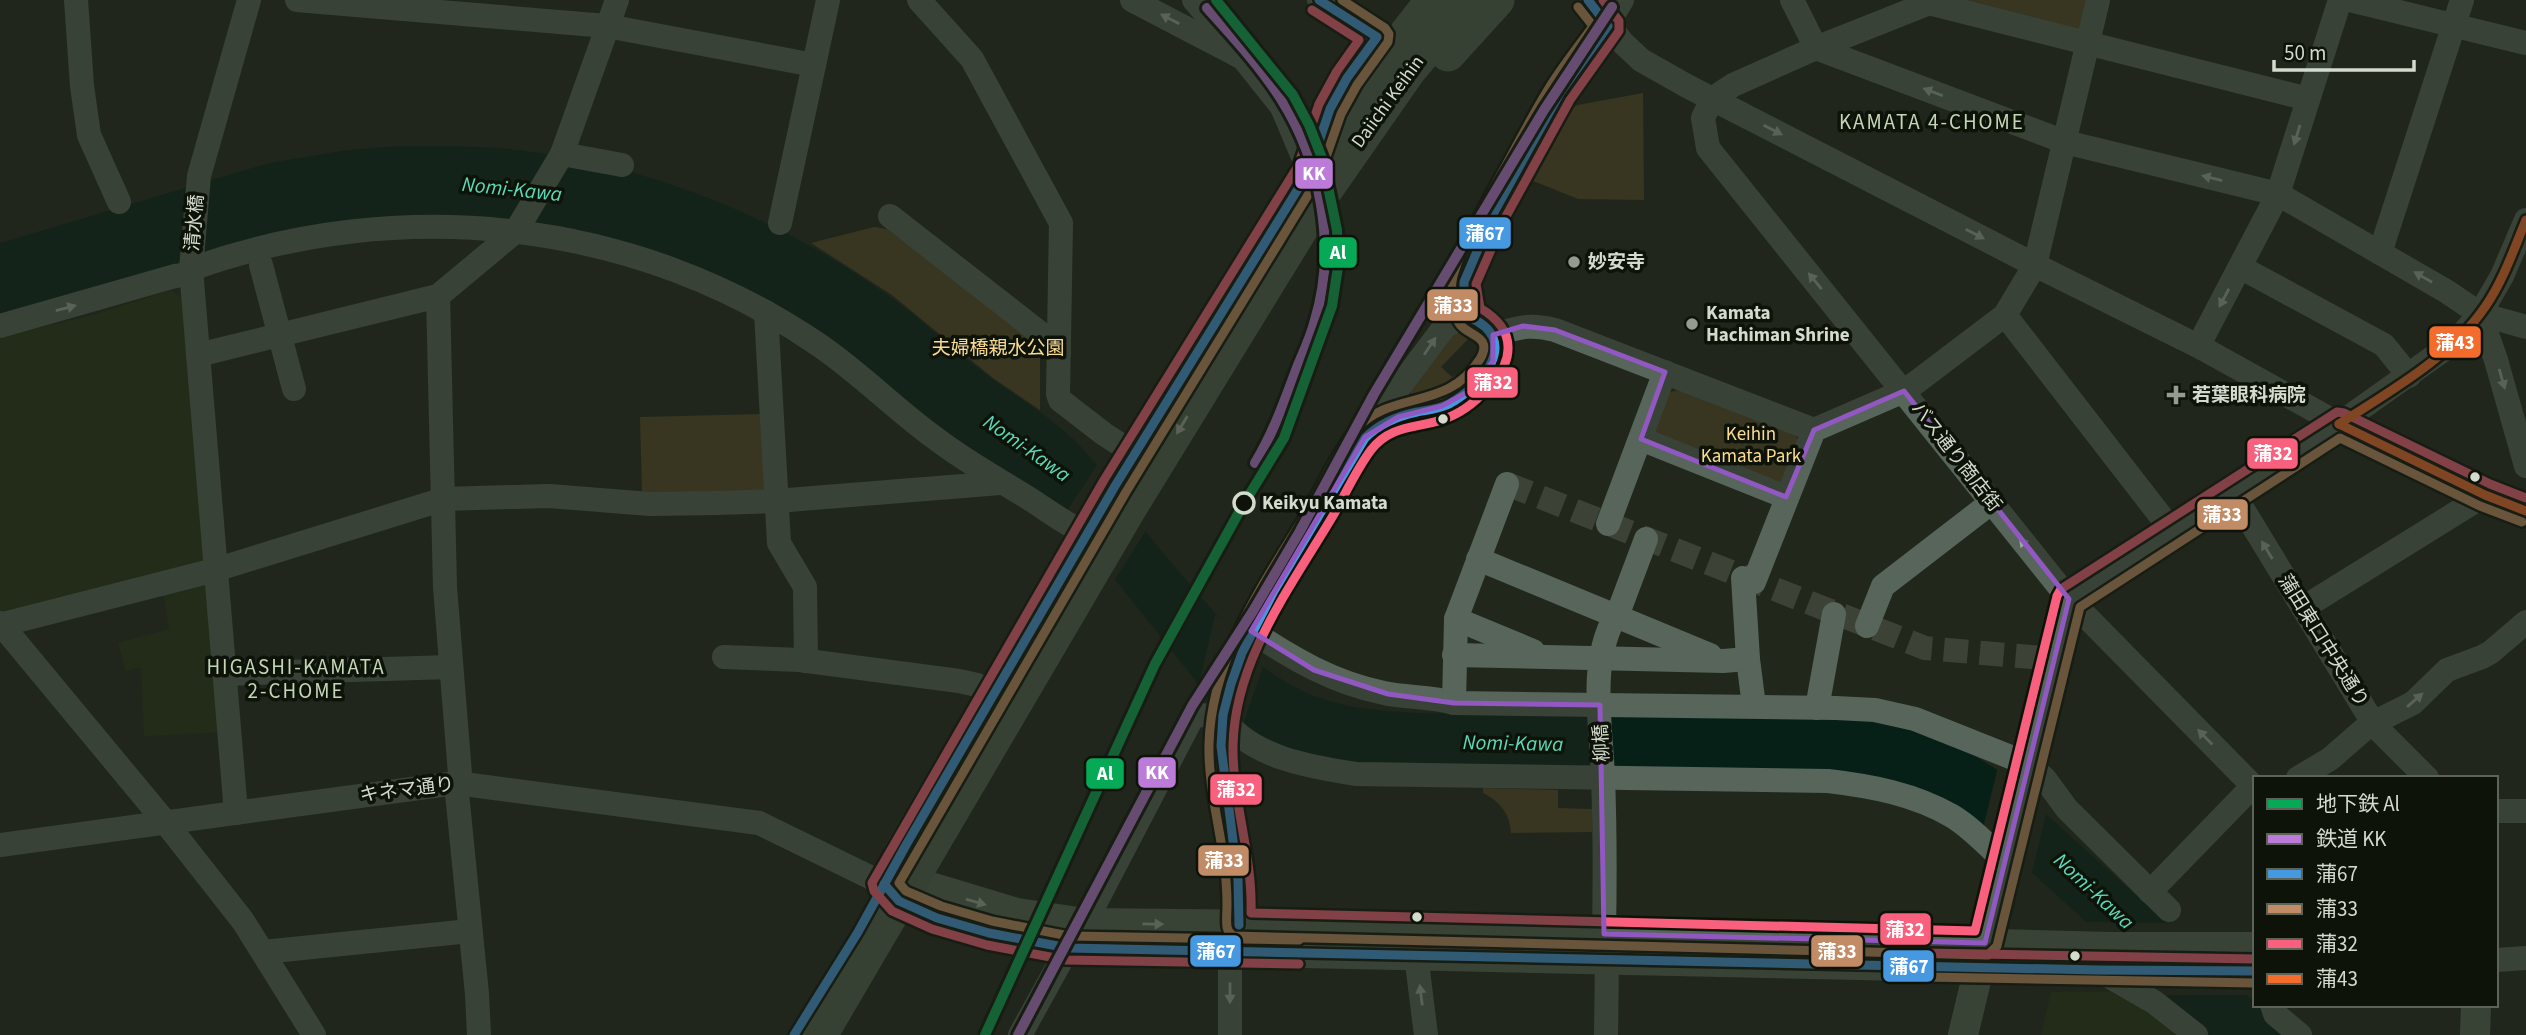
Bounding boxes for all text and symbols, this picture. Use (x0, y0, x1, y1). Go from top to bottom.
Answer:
one-way arrow (1160, 13, 1180, 25)
scale bar (2274, 28, 2414, 72)
text: 50 m (2284, 38, 2326, 68)
street label: Daiichi Keihin (1345, 50, 1431, 154)
one-way arrow (1922, 86, 1943, 97)
district label: KAMATA 4-CHOME (1839, 107, 2025, 137)
one-way arrow (1763, 124, 1783, 136)
one-way arrow (2292, 125, 2302, 146)
line badge: KK (1294, 157, 1334, 190)
text: KK (1302, 161, 1326, 188)
water label: Nomi-Kawa (460, 169, 564, 209)
one-way arrow (2201, 172, 2223, 183)
street label: 清水橋 (179, 193, 211, 253)
line badge: 蒲67 (1458, 216, 1512, 250)
text: 蒲67 (1465, 221, 1505, 248)
one-way arrow (1966, 228, 1986, 240)
line badge: Al (1318, 236, 1358, 269)
text: Al (1329, 240, 1347, 267)
place label: 妙安寺 (1588, 249, 1645, 276)
marker: 妙安寺 (1566, 254, 1582, 270)
one-way arrow (2413, 271, 2432, 283)
one-way arrow (1808, 272, 1823, 289)
line badge: 蒲33 (1426, 288, 1479, 322)
one-way arrow (2218, 288, 2229, 308)
text: 蒲33 (1433, 293, 1473, 320)
place label: Kamata Hachiman Shrine (1706, 300, 1850, 349)
one-way arrow (55, 302, 77, 313)
marker: Kamata Hachiman Shrine (1684, 316, 1700, 332)
line badge: 蒲43 (2428, 325, 2482, 359)
text: 蒲43 (2435, 330, 2475, 357)
park label: 夫婦橋親水公園 (931, 335, 1065, 362)
one-way arrow (1423, 337, 1437, 355)
line badge: 蒲32 (1466, 366, 1519, 399)
one-way arrow (2497, 369, 2507, 390)
text: 蒲32 (1473, 370, 1513, 397)
place label: 若葉眼科病院 (2192, 382, 2306, 409)
marker: 若葉眼科病院 (2166, 385, 2186, 405)
street label: バス通り商店街 (1904, 396, 2008, 518)
water label: Nomi-Kawa (977, 407, 1077, 489)
unlabelled marker (1436, 412, 1450, 426)
one-way arrow (1175, 416, 1188, 435)
park label: Keihin Kamata Park (1701, 421, 1802, 470)
line badge: 蒲32 (2246, 437, 2299, 470)
text: 蒲32 (2253, 441, 2293, 468)
unlabelled marker (2468, 470, 2482, 484)
place label: Keikyu Kamata (1262, 490, 1388, 517)
marker: Keikyu Kamata (1233, 492, 1255, 514)
line badge: 蒲33 (2196, 498, 2249, 531)
text: 蒲33 (2202, 502, 2242, 529)
one-way arrow (2019, 537, 2034, 555)
one-way arrow (2261, 541, 2274, 560)
street label: 蒲田東口中央通り (2271, 569, 2375, 713)
district label: HIGASHI-KAMATA 2-CHOME (206, 652, 386, 706)
one-way arrow (2406, 692, 2424, 708)
street label: 柳橋 (1588, 723, 1616, 763)
water label: Nomi-Kawa (1462, 727, 1564, 759)
one-way arrow (2197, 729, 2213, 745)
line badge: KK (1137, 756, 1177, 789)
line badge: Al (1085, 757, 1125, 790)
text: KK (1145, 760, 1169, 787)
text: Al (1096, 761, 1114, 788)
street label: キネマ通り (358, 771, 456, 809)
line badge: 蒲32 (1209, 773, 1263, 806)
legend (2253, 776, 2498, 1007)
text: 蒲32 (1216, 777, 1256, 804)
text: 地下鉄 Al (2316, 789, 2400, 819)
text: 鉄道 KK (2316, 824, 2387, 854)
line badge: 蒲33 (1197, 844, 1250, 877)
water label: Nomi-Kawa (2047, 846, 2141, 936)
text: 蒲33 (1204, 848, 1244, 875)
text: 蒲67 (2316, 859, 2358, 889)
text: 蒲33 (2316, 894, 2358, 924)
one-way arrow (965, 897, 987, 908)
unlabelled marker (1410, 910, 1424, 924)
line badge: 蒲32 (1879, 912, 1932, 946)
text: 蒲32 (1885, 917, 1925, 944)
one-way arrow (1142, 918, 1164, 930)
text: 蒲32 (2316, 929, 2358, 959)
line badge: 蒲67 (1189, 934, 1242, 968)
line badge: 蒲33 (1810, 934, 1864, 968)
text: 蒲67 (1196, 939, 1236, 966)
text: 蒲33 (1817, 939, 1857, 966)
line badge: 蒲67 (1882, 949, 1935, 983)
unlabelled marker (2068, 949, 2082, 963)
text: 蒲67 (1889, 954, 1929, 981)
text: 蒲43 (2316, 964, 2358, 994)
one-way arrow (1224, 982, 1236, 1004)
one-way arrow (1416, 984, 1427, 1006)

